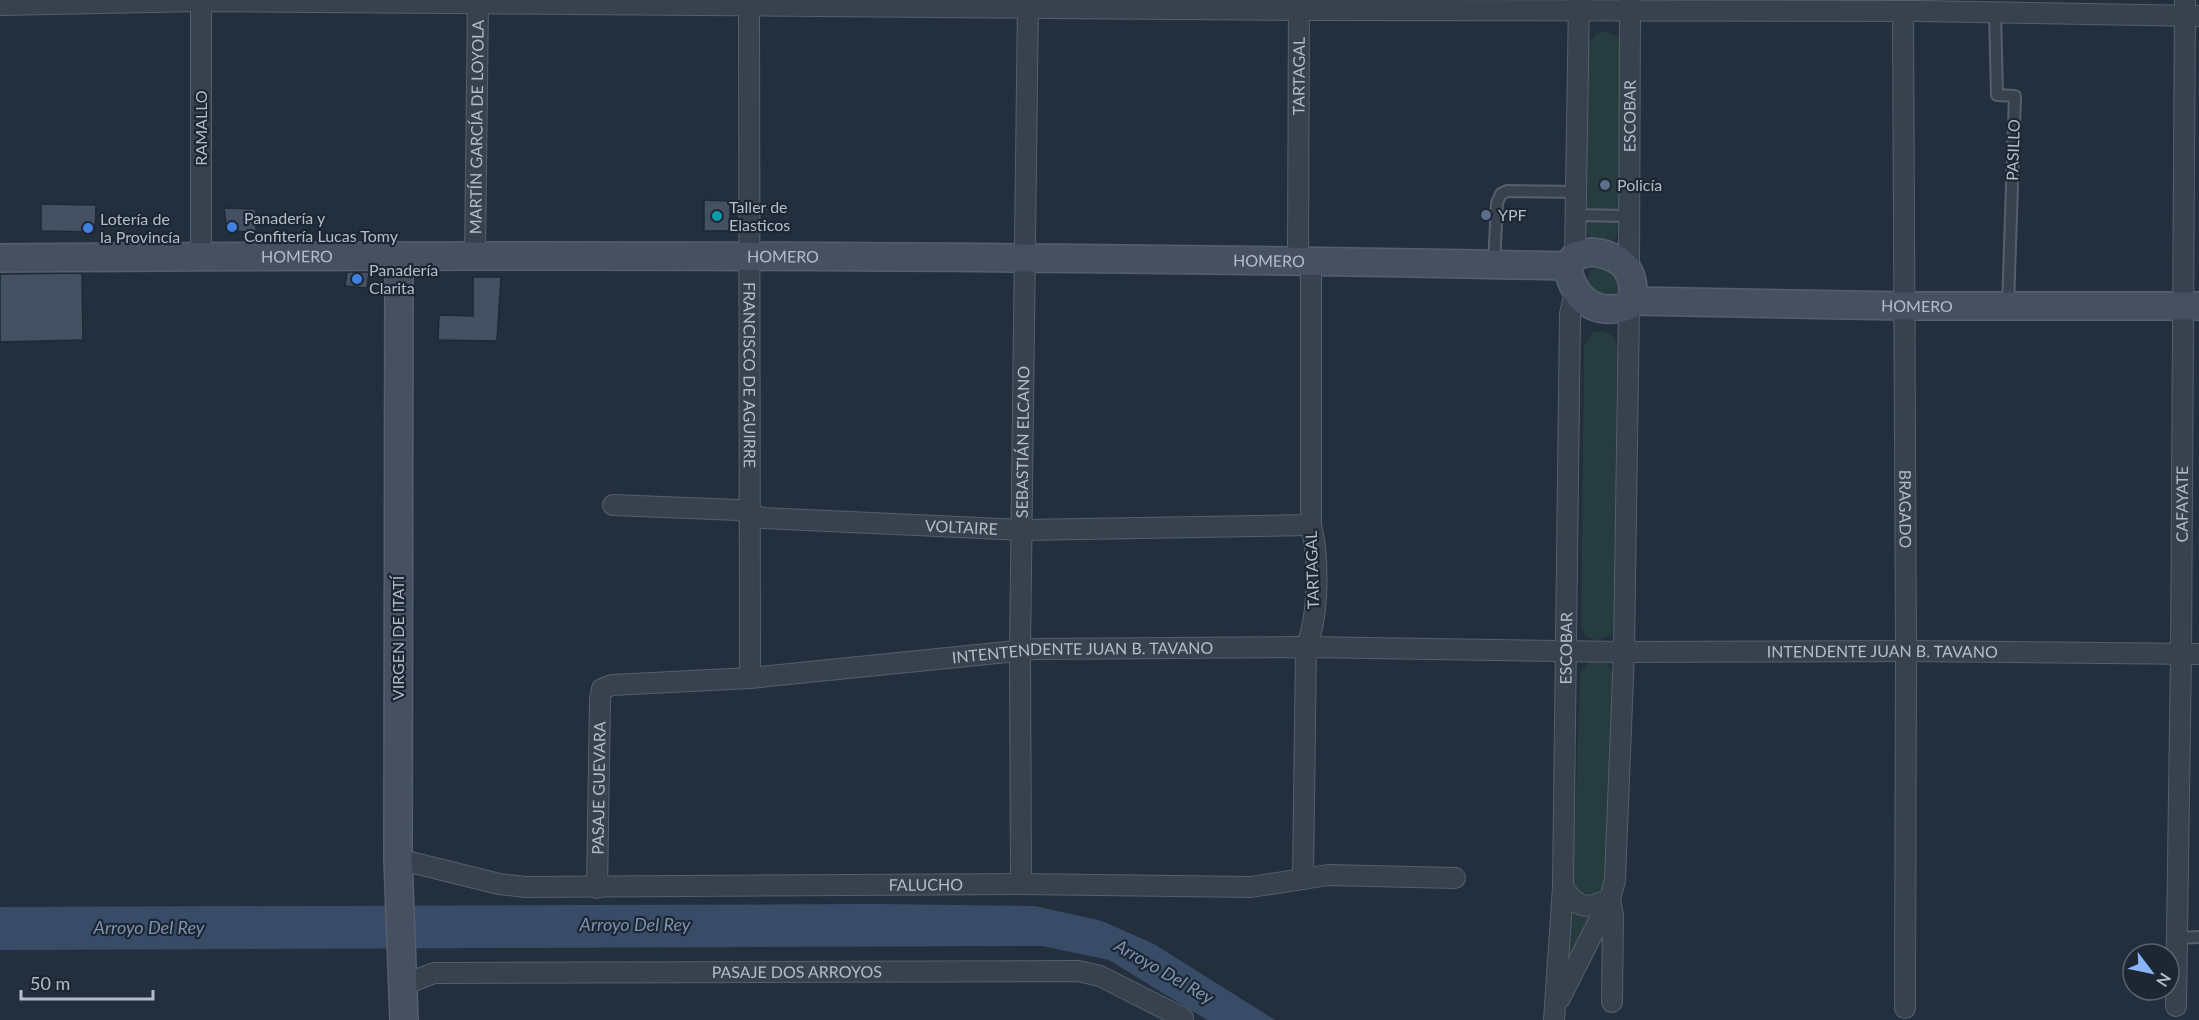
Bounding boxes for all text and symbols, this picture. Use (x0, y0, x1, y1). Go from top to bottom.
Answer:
street label: MARTÍN GARCÍA DE LOYOLA (465, 20, 487, 234)
street label: TARTAGAL (1289, 37, 1308, 115)
street label: ESCOBAR (1619, 80, 1639, 152)
street label: RAMALLO (191, 90, 210, 166)
street label: PASILLO (2002, 119, 2023, 181)
place label: Policía (1617, 175, 1662, 194)
marker: Policía (1598, 178, 1612, 192)
place label: Taller de Elasticos (729, 197, 790, 234)
place label: YPF (1498, 205, 1527, 224)
place label: Panadería y Confitería Lucas Tomy (244, 208, 399, 245)
marker: YPF (1479, 208, 1493, 222)
place label: Lotería de la Provincía (100, 209, 180, 246)
marker: Taller de Elasticos (710, 209, 724, 223)
marker: Panadería y Confitería Lucas Tomy (225, 220, 239, 234)
marker: Lotería de la Provincía (81, 221, 95, 235)
street label: HOMERO (261, 246, 333, 265)
street label: HOMERO (747, 246, 819, 266)
street label: HOMERO (1233, 250, 1305, 270)
place label: Panadería Clarita (369, 260, 438, 297)
marker: Panadería Clarita (350, 272, 364, 286)
street label: FRANCISCO DE AGUIRRE (740, 282, 760, 468)
street label: HOMERO (1881, 296, 1953, 315)
street label: SEBASTIÁN ELCANO (1012, 366, 1033, 518)
street label: CAFAYATE (2172, 466, 2191, 542)
street label: BRAGADO (1896, 470, 1916, 548)
street label: VOLTAIRE (925, 515, 998, 538)
street label: TARTAGAL (1301, 531, 1322, 609)
street label: VIRGEN DE ITATÍ (388, 574, 407, 700)
street label: ESCOBAR (1555, 612, 1575, 685)
street label: INTENTENDENTE JUAN B. TAVANO (951, 638, 1214, 666)
street label: INTENDENTE JUAN B. TAVANO (1767, 641, 1998, 661)
street label: PASAJE GUEVARA (588, 721, 609, 855)
street label: FALUCHO (889, 874, 963, 894)
water label: Arroyo Del Rey (579, 913, 691, 935)
water label: Arroyo Del Rey (93, 916, 205, 938)
water label: Arroyo Del Rey (1110, 933, 1218, 1009)
north arrow (2121, 942, 2181, 1002)
street label: PASAJE DOS ARROYOS (712, 962, 882, 981)
scale bar (21, 963, 153, 1001)
text: N (2153, 970, 2175, 990)
text: 50 m (30, 972, 70, 994)

